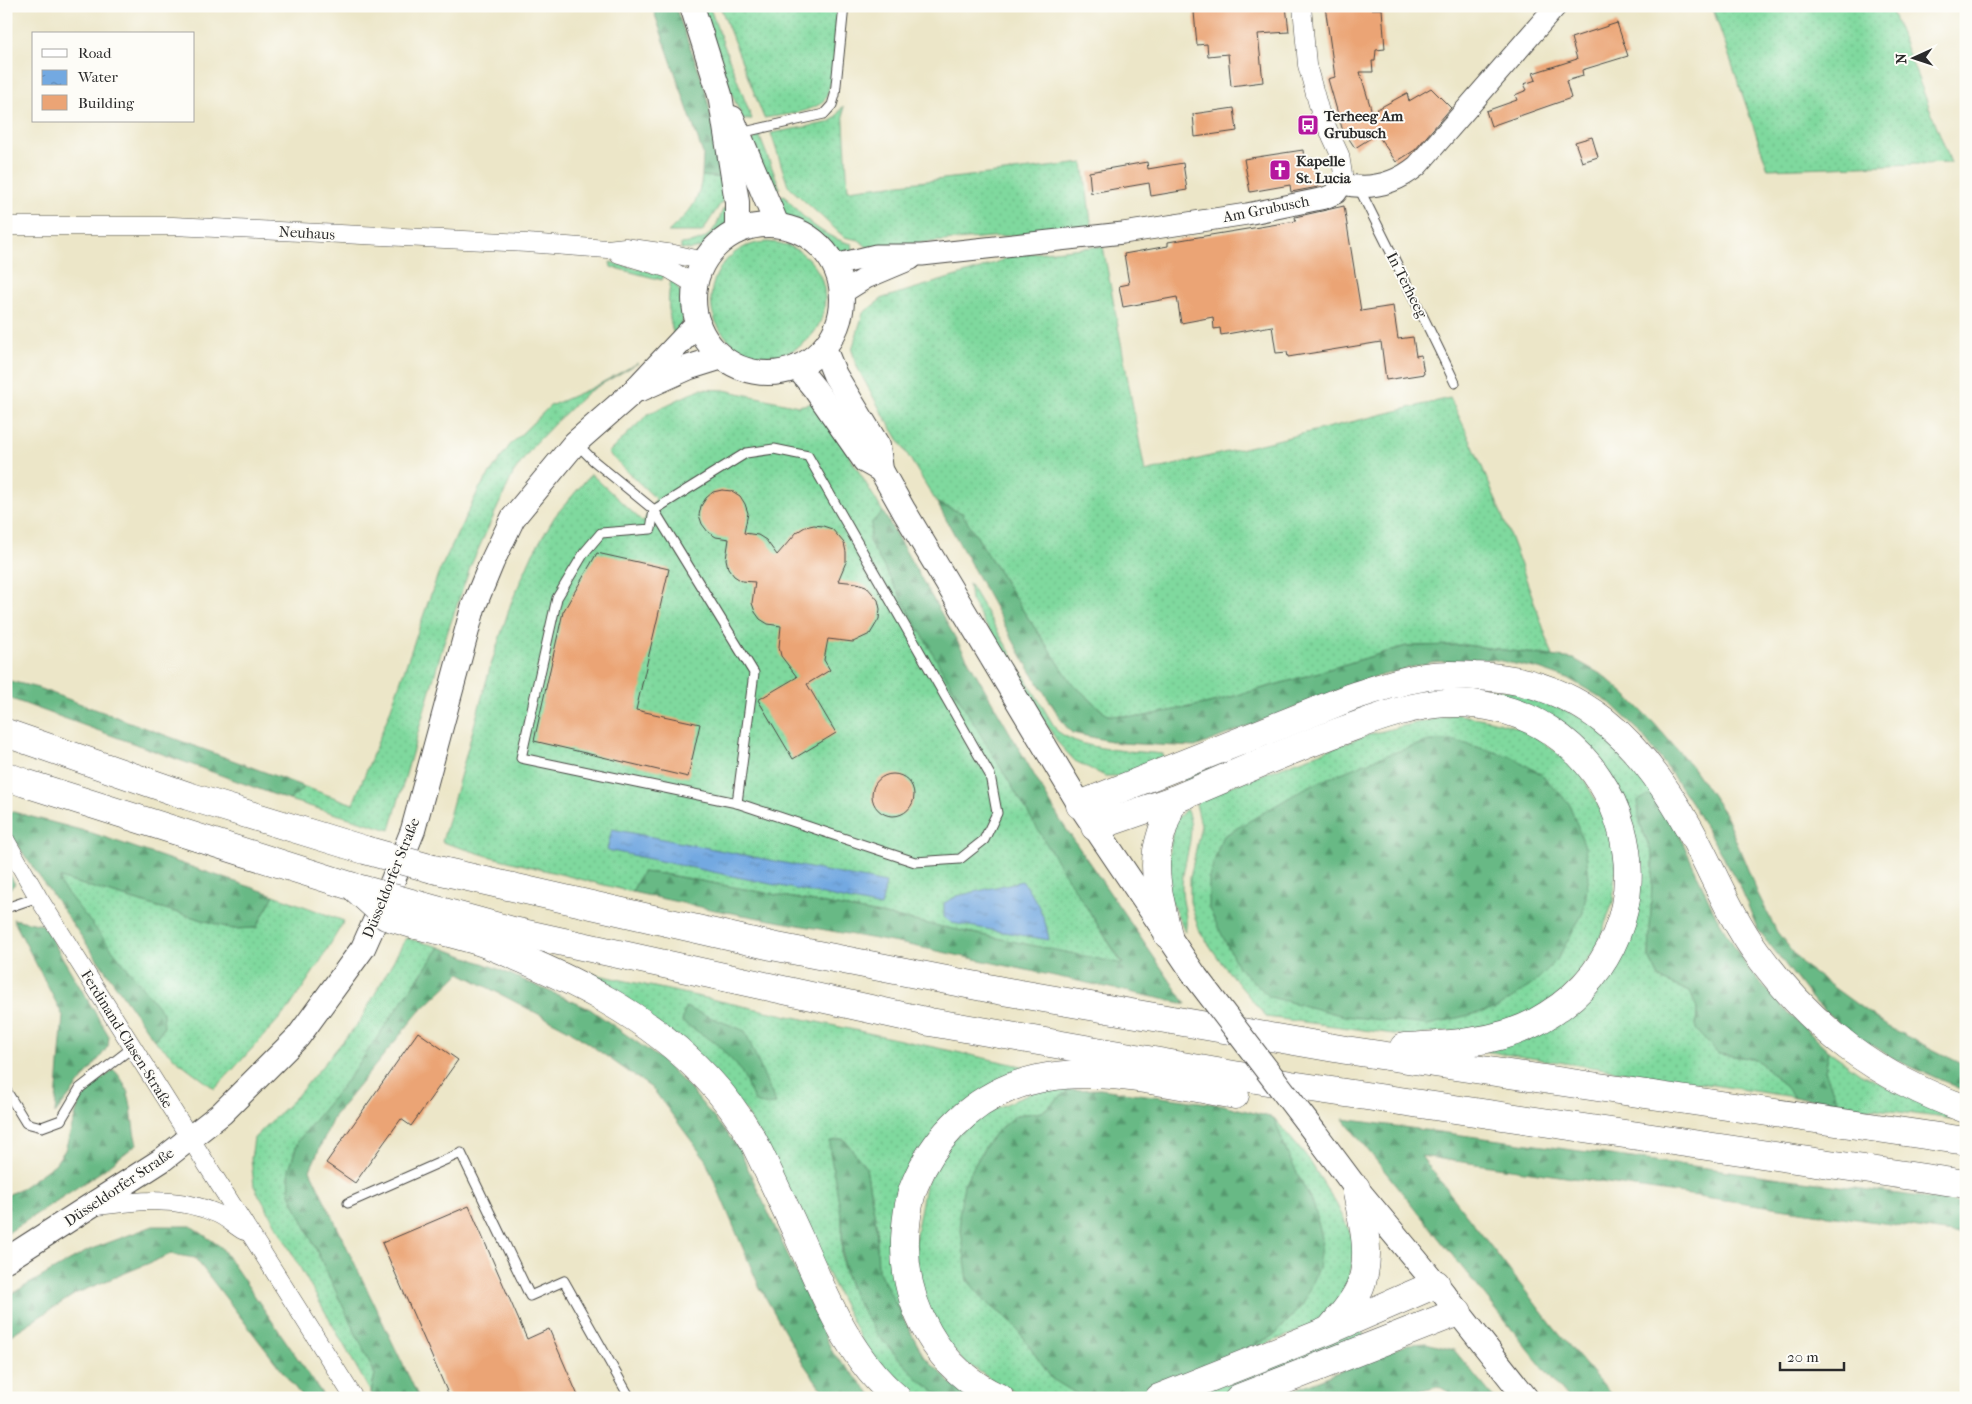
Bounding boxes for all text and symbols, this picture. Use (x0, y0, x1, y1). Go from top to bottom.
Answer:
legend (32, 32, 195, 122)
north arrow (1890, 32, 1940, 82)
text: Road (78, 44, 112, 62)
text: N (1893, 53, 1910, 64)
text: Water (77, 68, 118, 86)
text: Building (78, 94, 135, 112)
place label: Terheeg Am Grubusch (1323, 107, 1404, 142)
bus stop icon: Terheeg Am Grubusch (1296, 113, 1320, 137)
place label: Kapelle St. Lucia (1296, 152, 1352, 187)
church icon: Kapelle St. Lucia (1268, 158, 1292, 182)
street label: Am Grubusch (1220, 192, 1311, 226)
street label: Neuhaus (278, 223, 336, 243)
street label: In Terheeg (1383, 249, 1432, 322)
street label: Düsseldorfer Straße (359, 815, 424, 941)
street label: Ferdinand-Clasen-Straße (77, 967, 177, 1112)
street label: Düsseldorfer Straße (61, 1143, 178, 1230)
scale bar (1780, 1339, 1843, 1371)
text: 20 m (1787, 1348, 1819, 1366)

